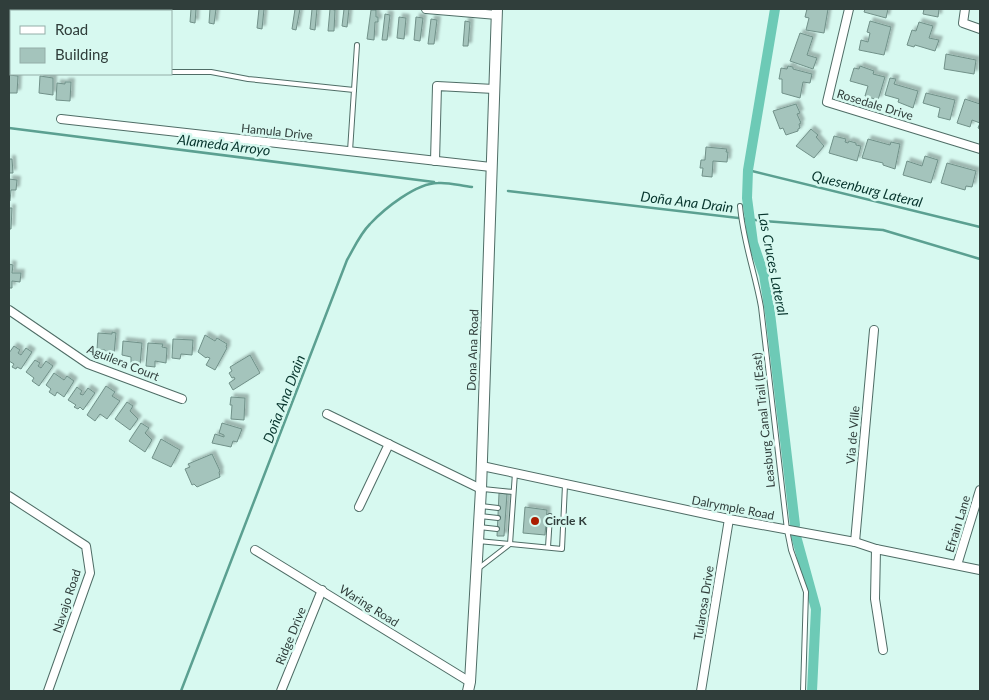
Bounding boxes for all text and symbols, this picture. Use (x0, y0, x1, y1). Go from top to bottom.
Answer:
legend (10, 10, 172, 75)
text: Road (55, 20, 88, 38)
text: Building (55, 45, 108, 63)
street label: Rosedale Drive (835, 86, 915, 123)
street label: Hamula Drive (240, 120, 314, 143)
water label: Alameda Arroyo (176, 130, 271, 159)
water label: Quesenburg Lateral (810, 167, 924, 210)
water label: Doña Ana Drain (640, 187, 734, 216)
water label: Las Cruces Lateral (755, 211, 792, 317)
street label: Dona Ana Road (464, 309, 481, 391)
street label: Aguilera Court (85, 341, 162, 384)
water label: Doña Ana Drain (259, 352, 308, 445)
street label: Leasburg Canal Trail (East) (749, 352, 778, 488)
street label: Via de Ville (842, 405, 863, 465)
street label: Dalrymple Road (691, 492, 776, 523)
street label: Efrain Lane (942, 493, 973, 554)
place label: Circle K (545, 513, 587, 528)
marker: Circle K (529, 515, 541, 527)
street label: Tularosa Drive (690, 565, 717, 641)
street label: Navajo Road (49, 567, 84, 635)
street label: Waring Road (337, 581, 402, 630)
street label: Ridge Drive (272, 605, 309, 667)

